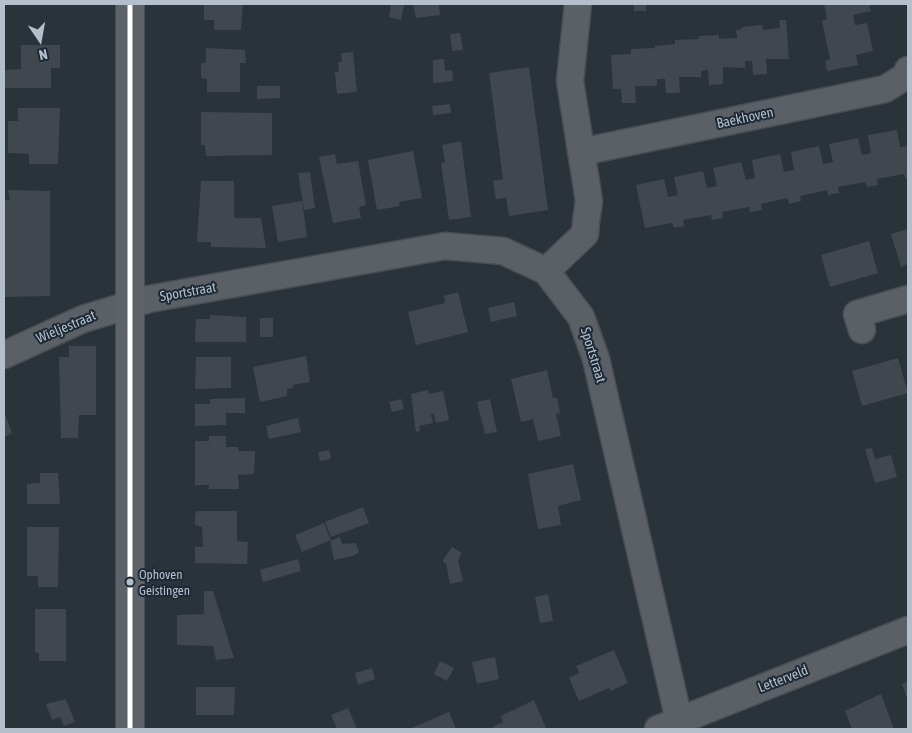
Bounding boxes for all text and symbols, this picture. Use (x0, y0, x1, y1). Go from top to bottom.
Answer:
north arrow (15, 15, 65, 65)
text: N (37, 46, 49, 63)
street label: Baekhoven (715, 104, 775, 132)
street label: Sportstraat (158, 279, 218, 305)
street label: Wieljestraat (34, 307, 98, 347)
street label: Sportstraat (577, 325, 609, 385)
place label: Ophoven Geistingen (139, 567, 190, 598)
marker: Ophoven Geistingen (125, 577, 135, 587)
street label: Letterveld (756, 662, 810, 696)

